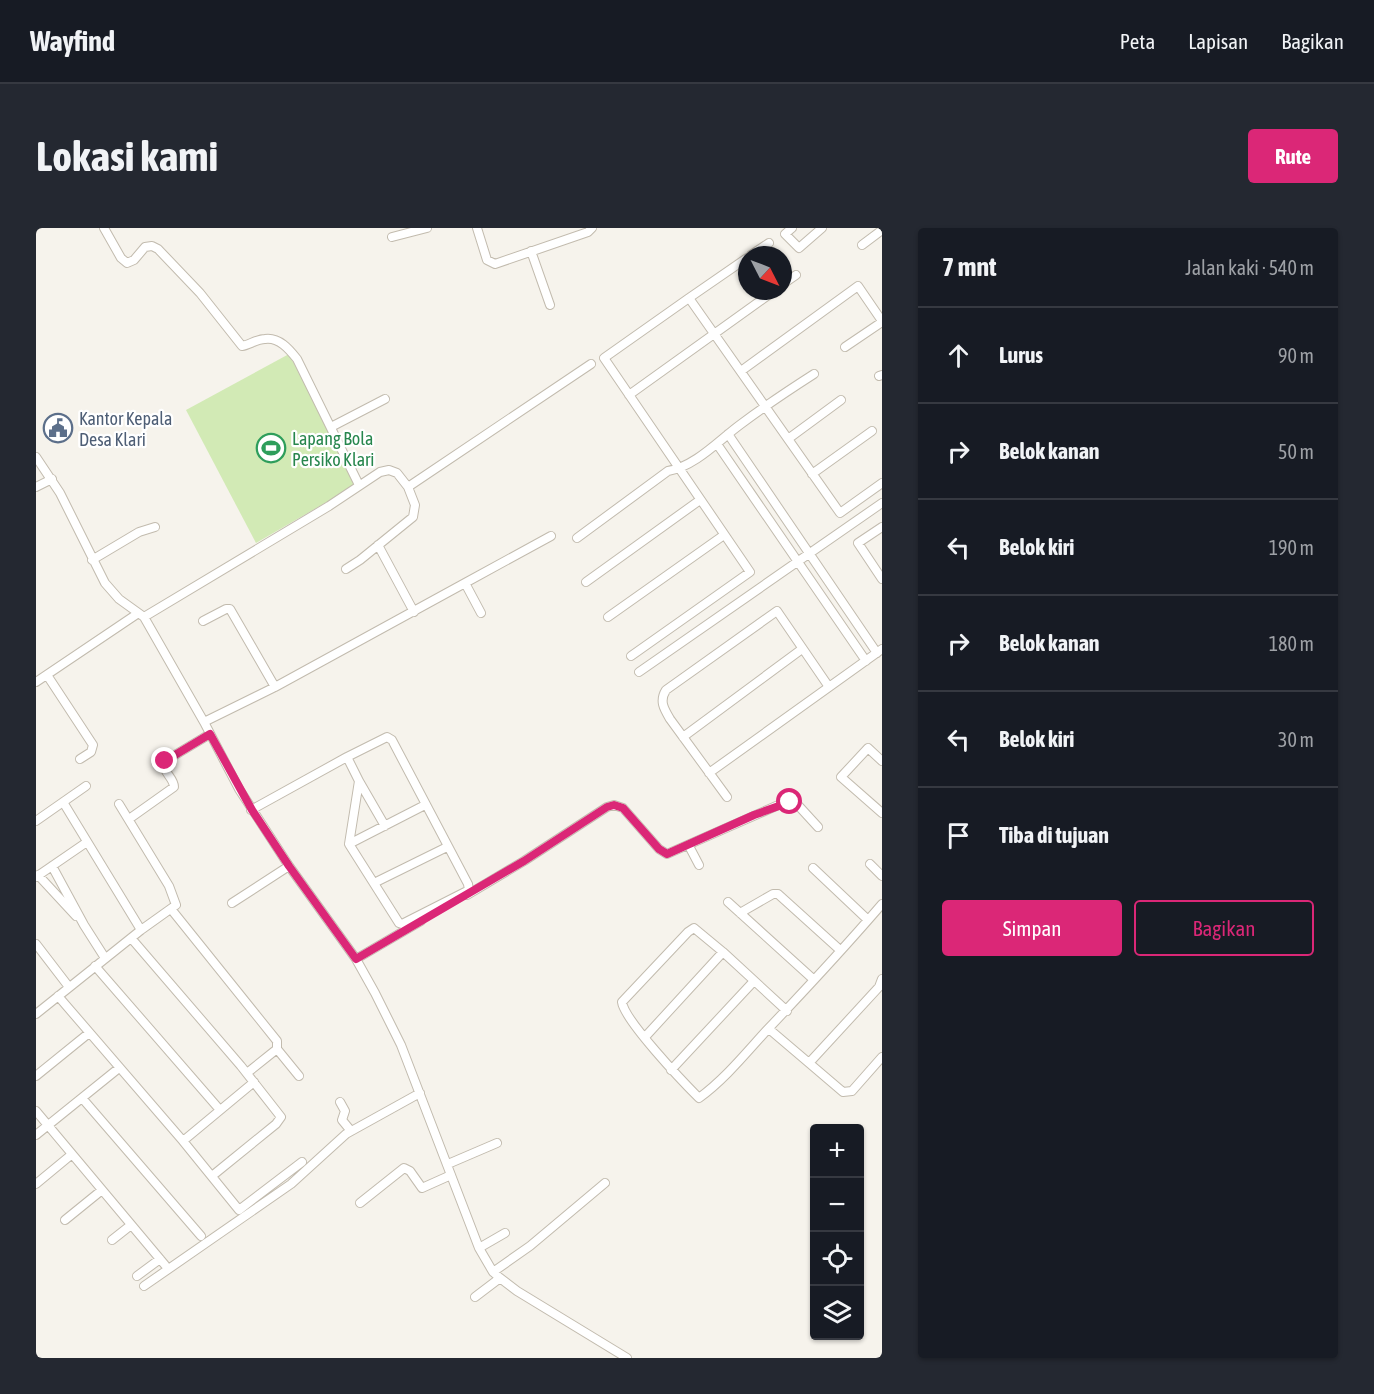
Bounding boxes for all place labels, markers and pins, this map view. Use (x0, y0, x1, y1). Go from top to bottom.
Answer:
place label: Kantor Kepala Desa Klari (79, 408, 172, 450)
public building icon: Kantor Kepala Desa Klari (42, 412, 74, 444)
place label: Lapang Bola Persiko Klari (292, 428, 375, 470)
sports icon: Lapang Bola Persiko Klari (255, 432, 287, 464)

